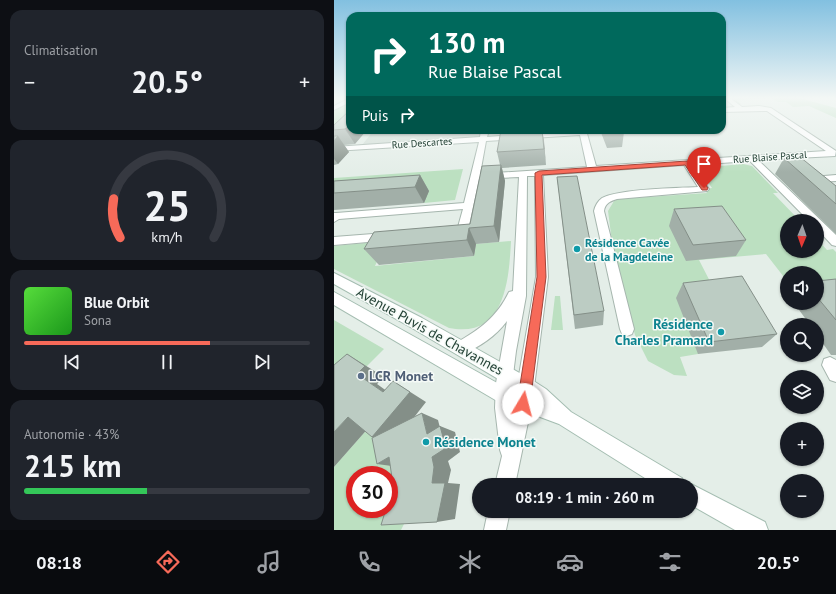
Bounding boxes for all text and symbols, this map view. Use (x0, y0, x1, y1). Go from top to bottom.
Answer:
text: 130 m (428, 24, 505, 61)
icon: right (362, 28, 414, 80)
text: Climatisation (24, 42, 98, 59)
text: Rue Blaise Pascal (428, 60, 561, 83)
text: 20.5° (131, 62, 203, 101)
text: − (24, 68, 35, 96)
text: + (299, 68, 310, 96)
icon: right (396, 104, 418, 126)
text: Puis (362, 106, 388, 125)
street label: Rue Descartes (391, 134, 453, 152)
pin (687, 147, 721, 188)
street label: Rue Blaise Pascal (733, 148, 808, 166)
icon: arrive (693, 153, 715, 175)
text: 25 (143, 179, 191, 232)
north arrow (780, 214, 824, 258)
map controls (780, 214, 824, 518)
text: km/h (151, 227, 183, 246)
place label: Résidence Cavée de la Magdeleine (585, 235, 673, 264)
marker: Résidence Cavée de la Magdeleine (572, 244, 582, 254)
button: sound (780, 266, 824, 310)
street label: Avenue Puvis de Chavannes (353, 283, 507, 379)
text: Blue Orbit (84, 293, 149, 312)
text: Sona (84, 312, 111, 329)
place label: Résidence Charles Pramard (615, 315, 713, 349)
button: search (780, 318, 824, 362)
marker: Résidence Charles Pramard (716, 327, 726, 337)
icon: previous (61, 351, 83, 373)
icon: pause (156, 351, 178, 373)
icon: next (251, 351, 273, 373)
place label: LCR Monet (369, 367, 433, 385)
button: layers (780, 370, 824, 414)
marker: LCR Monet (356, 371, 366, 381)
position arrow (502, 383, 544, 425)
button: + (780, 422, 824, 466)
text: Autonomie · 43% (24, 426, 119, 443)
place label: Résidence Monet (434, 433, 536, 451)
marker: Résidence Monet (421, 437, 431, 447)
text: 215 km (24, 446, 122, 485)
speed limit sign: 30 (346, 466, 398, 518)
button: − (780, 474, 824, 518)
text: 08:19 · 1 min · 260 m (516, 488, 654, 507)
icon: directions (154, 548, 182, 576)
icon: music (255, 548, 283, 576)
icon: phone (355, 548, 383, 576)
icon: climate (456, 548, 484, 576)
icon: car (556, 548, 584, 576)
icon: filters (656, 548, 684, 576)
text: 08:18 (36, 551, 82, 574)
text: 20.5° (757, 551, 800, 574)

